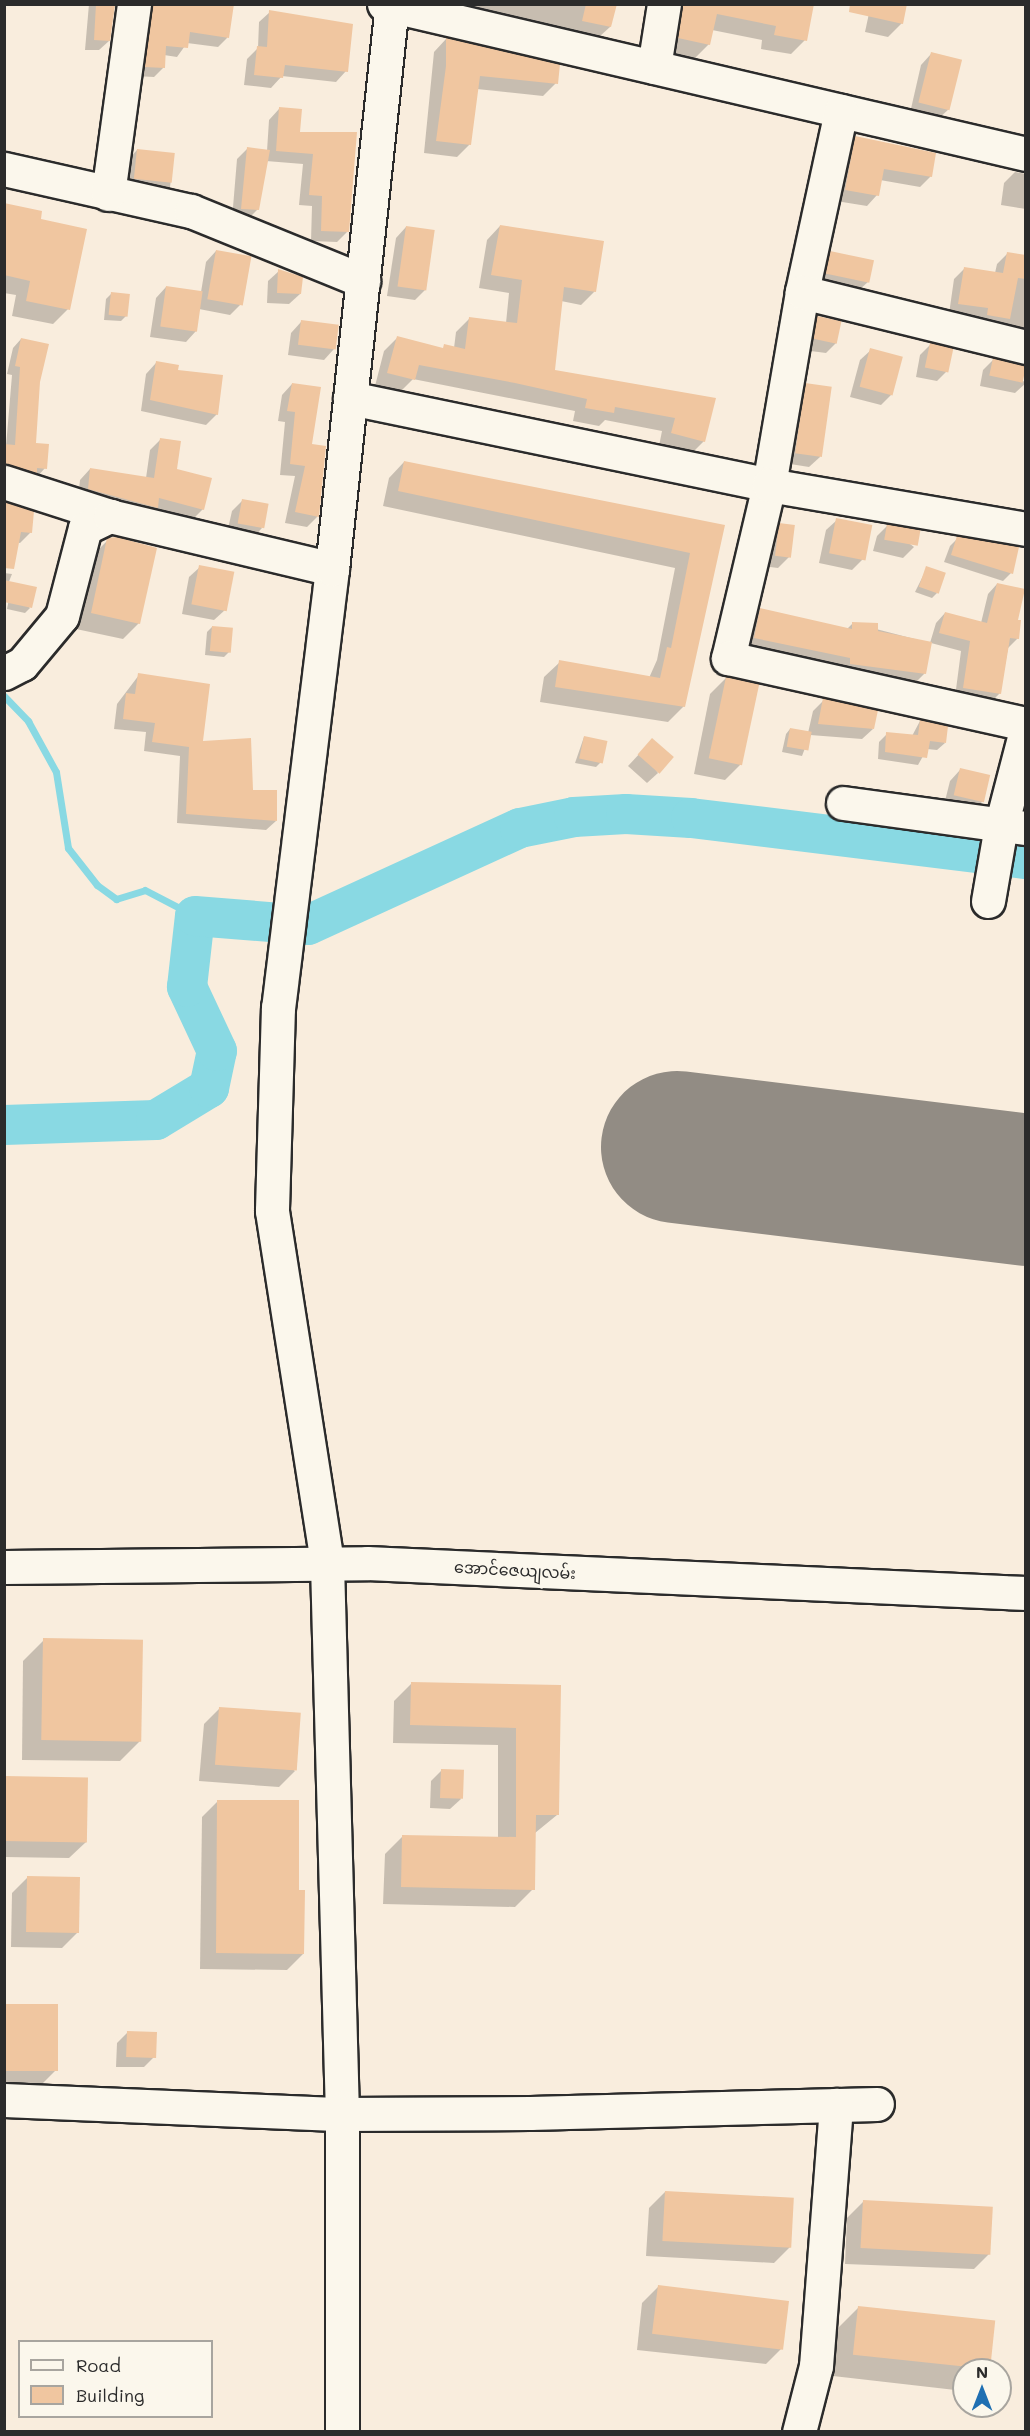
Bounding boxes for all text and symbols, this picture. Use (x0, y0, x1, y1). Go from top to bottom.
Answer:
street label: အောင်ဇေယျလမ်း (454, 1557, 576, 1583)
legend (18, 2340, 213, 2418)
text: Road (76, 2353, 121, 2377)
north arrow (952, 2358, 1012, 2418)
text: N (976, 2361, 988, 2382)
text: Building (76, 2383, 144, 2407)

